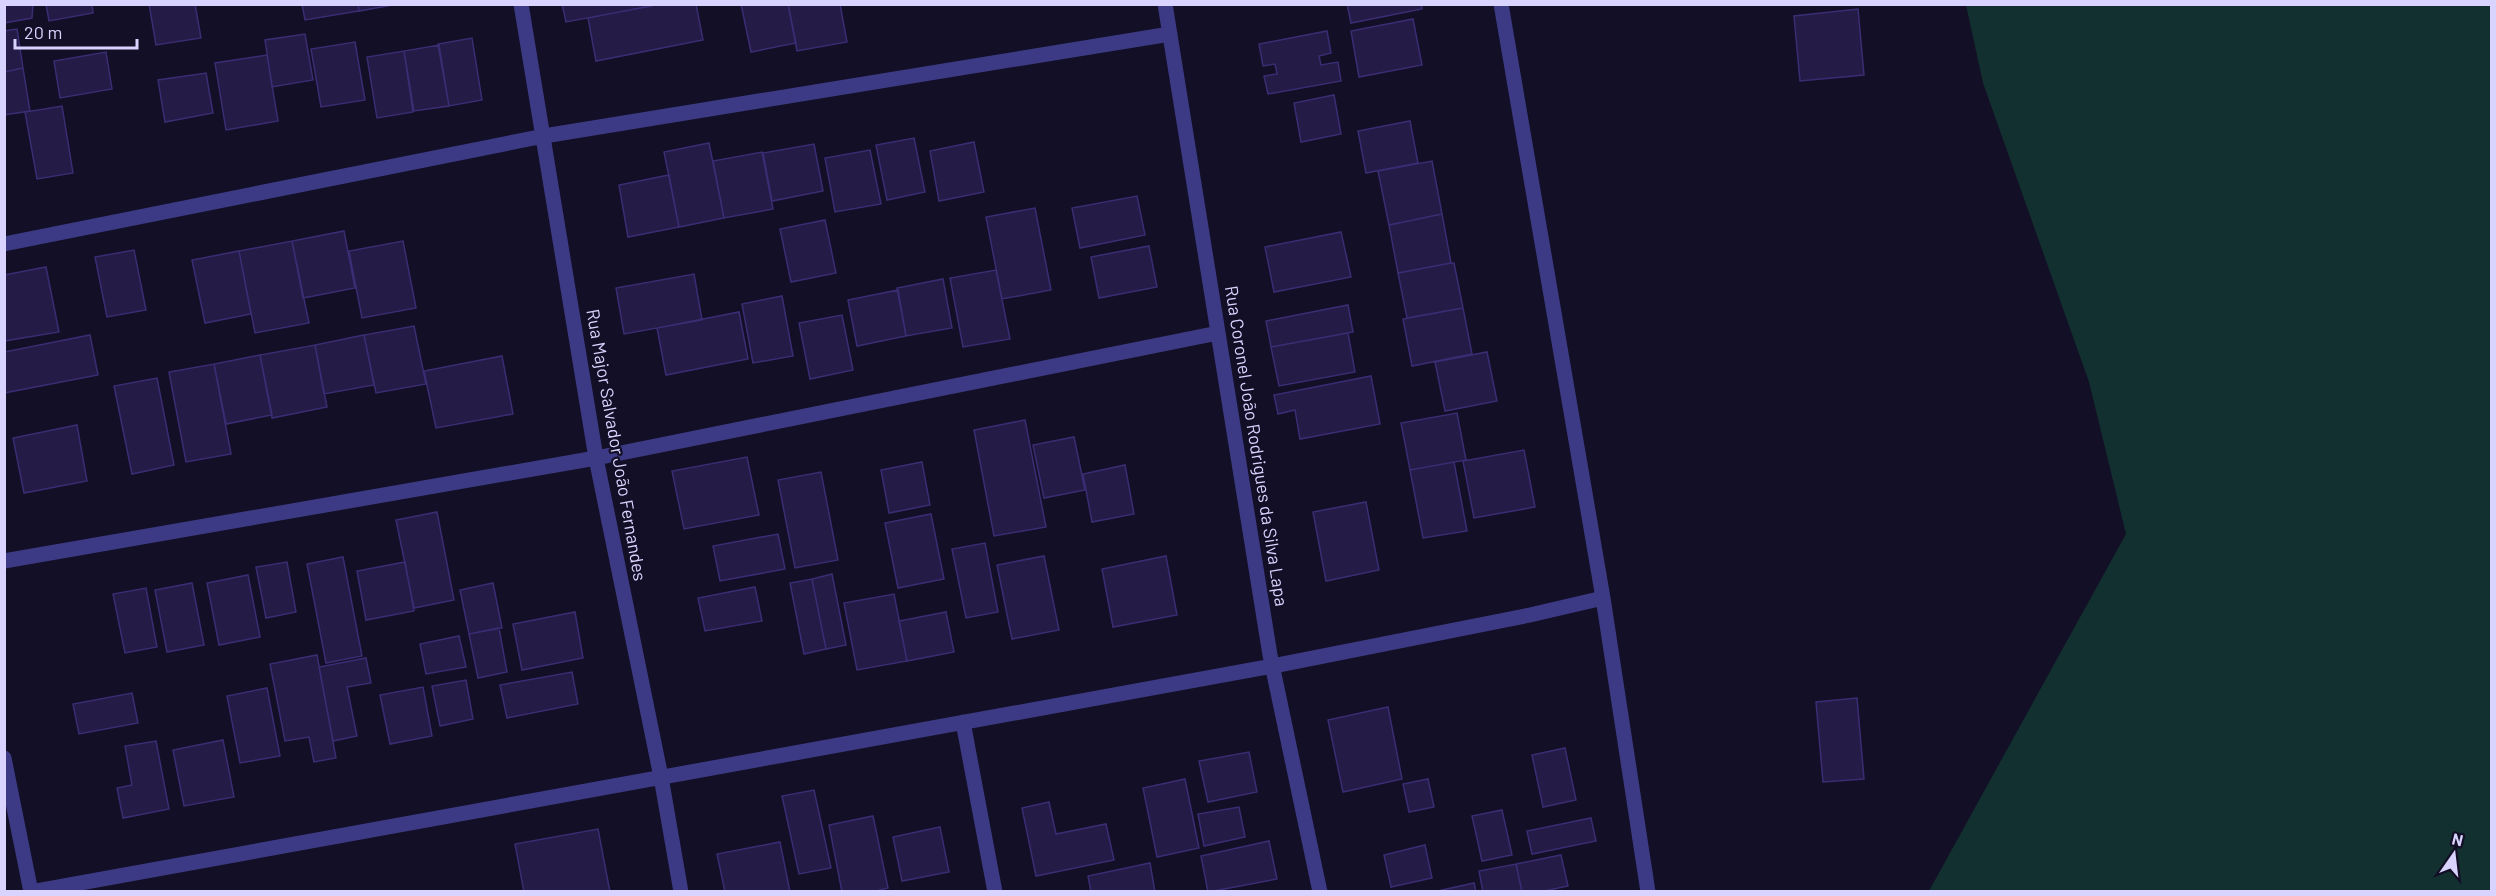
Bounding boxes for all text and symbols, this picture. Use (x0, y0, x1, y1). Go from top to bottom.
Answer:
scale bar (15, 12, 136, 50)
text: 20 m (24, 21, 62, 43)
street label: Rua Coronel João Rodrigues da Silva Lapa (1221, 284, 1293, 608)
street label: Rua Major Salvador João Fernandes (582, 307, 652, 583)
north arrow (2424, 824, 2484, 884)
text: N (2450, 828, 2465, 849)

